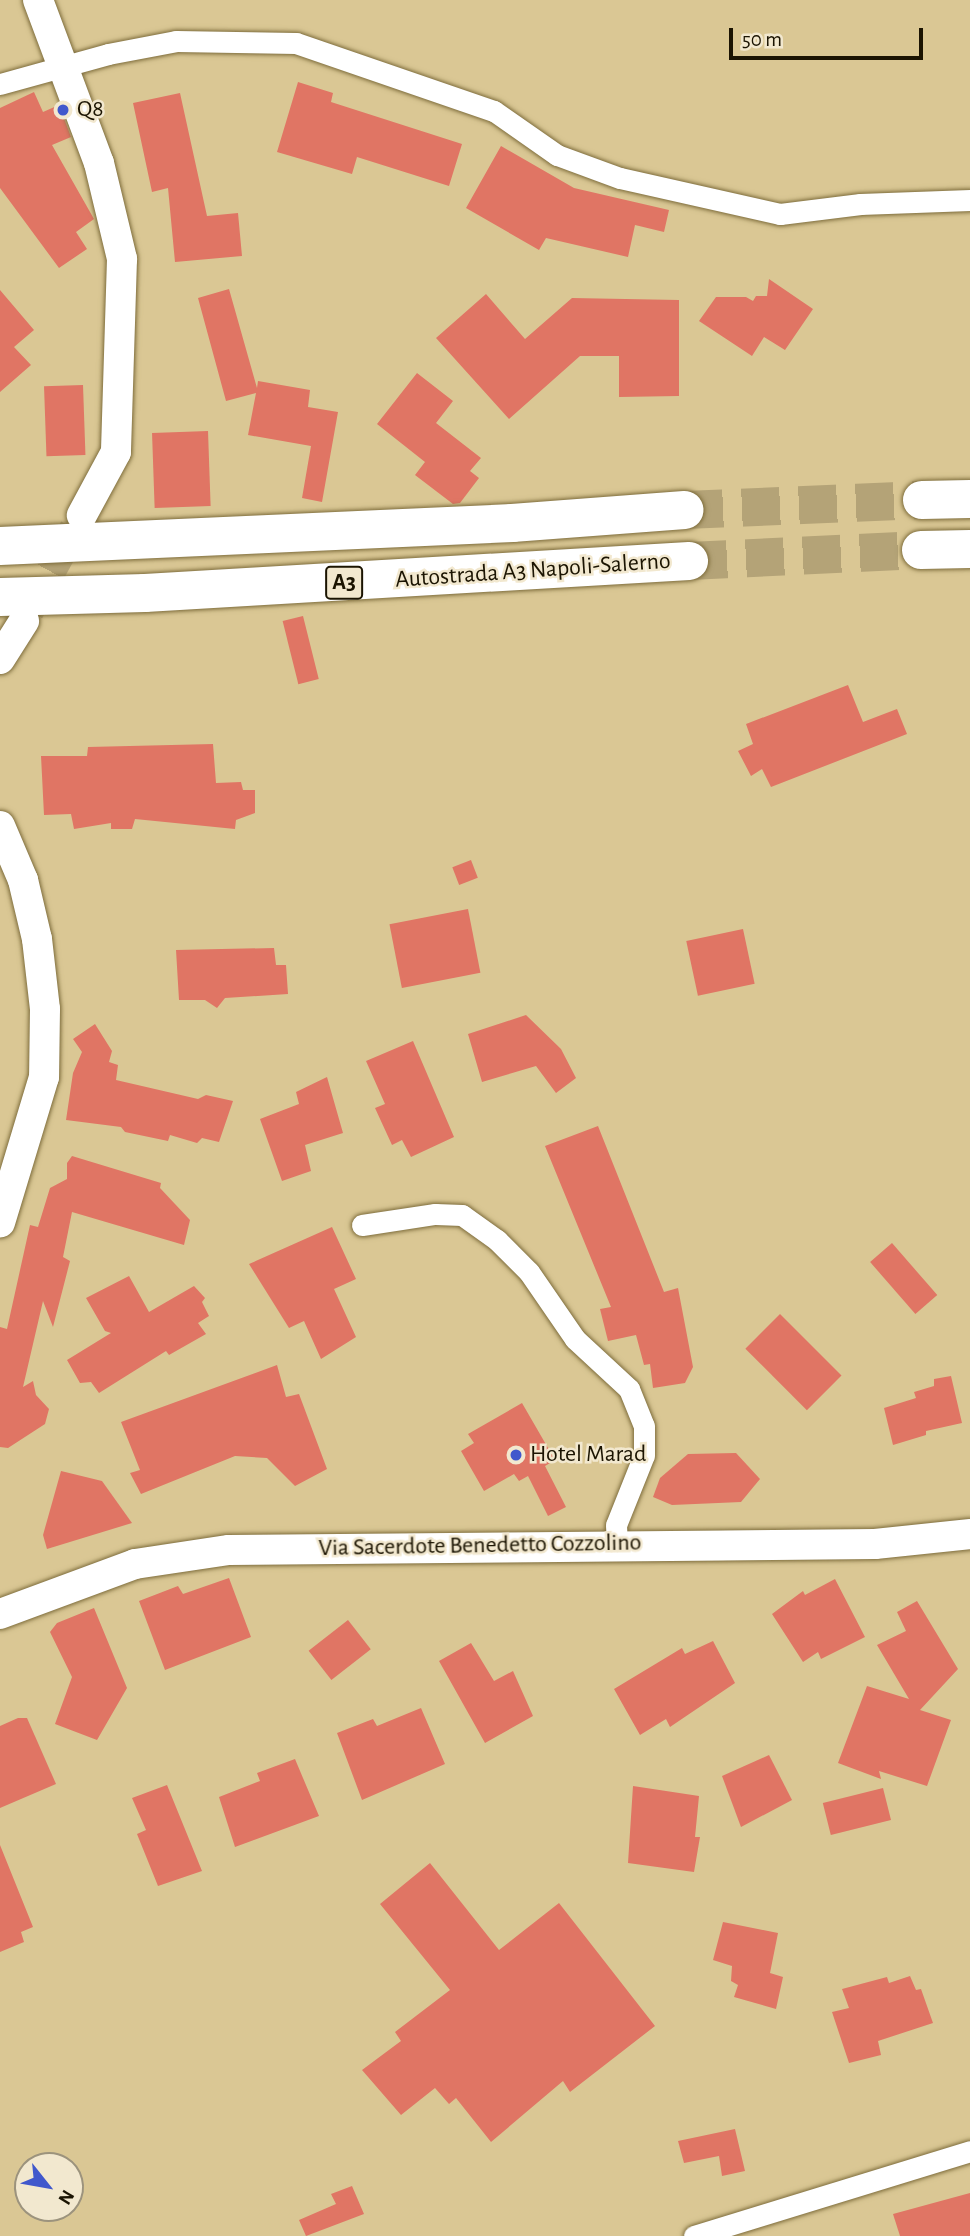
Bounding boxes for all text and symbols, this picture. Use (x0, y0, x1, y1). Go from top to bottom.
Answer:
scale bar (732, 14, 926, 58)
text: 50 m (742, 29, 782, 50)
place label: Q8 (77, 96, 104, 124)
marker: Q8 (55, 102, 71, 118)
street label: Autostrada A3 Napoli-Salerno (394, 547, 672, 595)
road number: A3 (325, 564, 363, 603)
place label: Hotel Marad (530, 1441, 647, 1469)
marker: Hotel Marad (508, 1447, 524, 1463)
street label: Via Sacerdote Benedetto Cozzolino (318, 1529, 642, 1563)
north arrow (14, 2152, 84, 2222)
text: N (54, 2186, 77, 2208)

